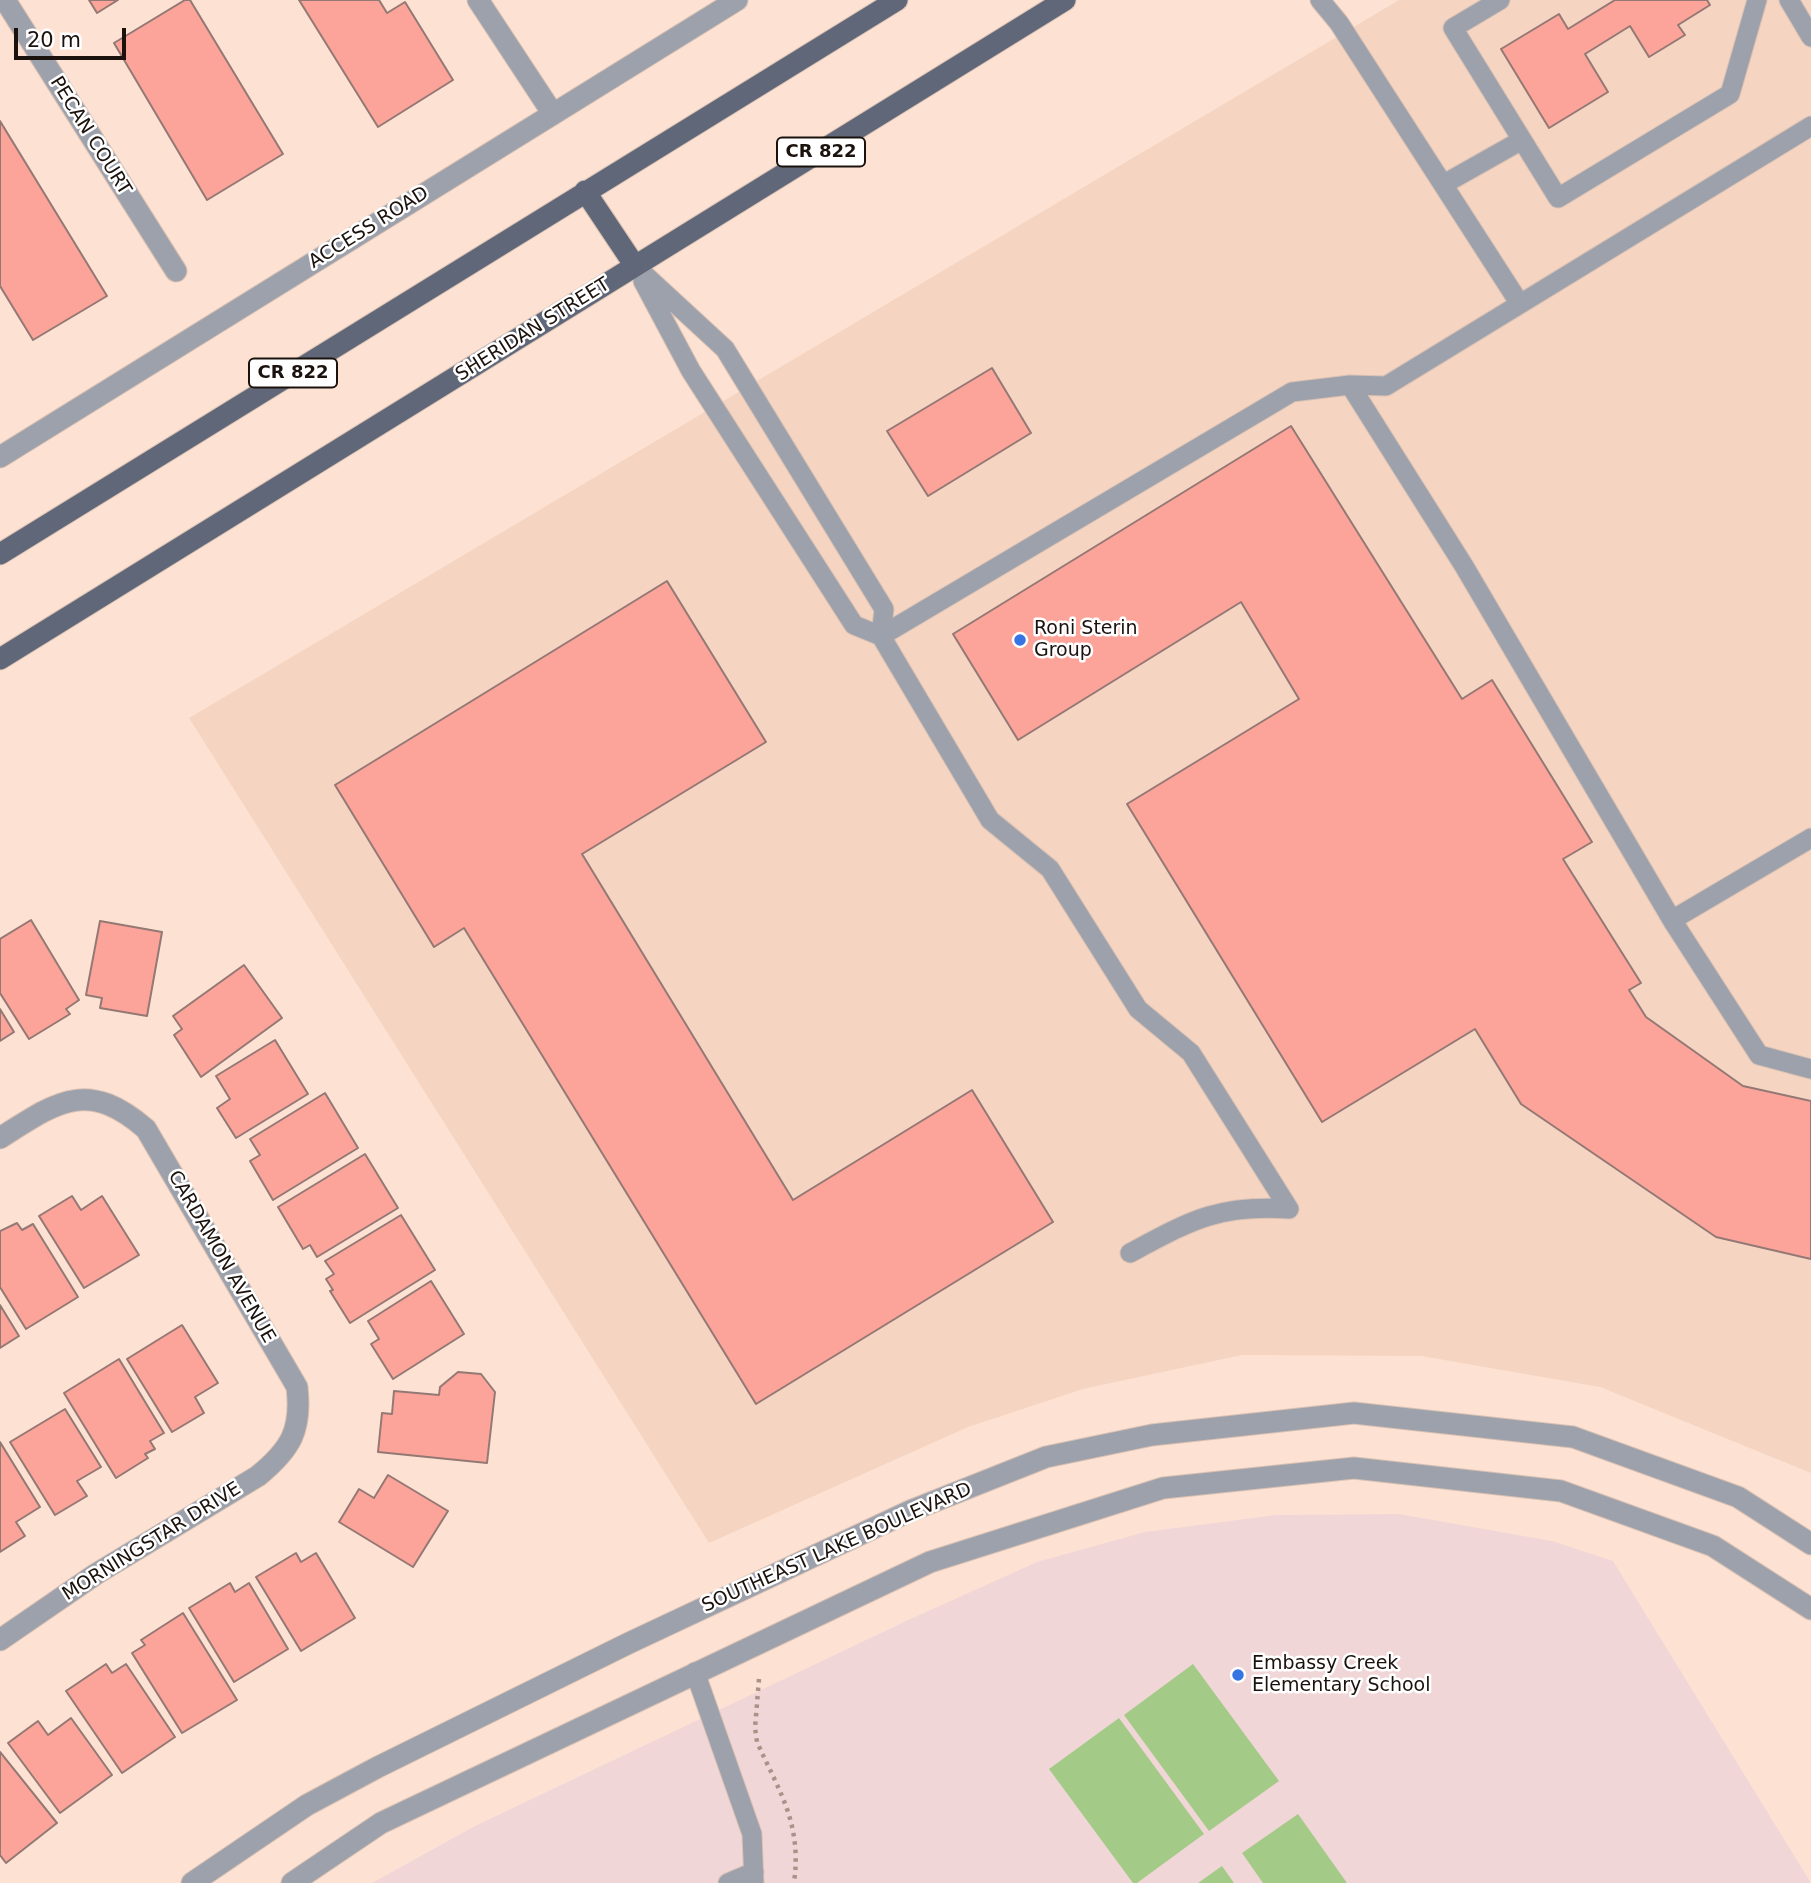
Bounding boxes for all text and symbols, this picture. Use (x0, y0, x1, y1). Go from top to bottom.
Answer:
scale bar (18, 14, 130, 58)
text: 20 m (27, 28, 81, 52)
street label: PECAN COURT (44, 72, 136, 200)
road number: CR 822 (777, 138, 865, 167)
street label: ACCESS ROAD (305, 182, 433, 274)
street label: SHERIDAN STREET (452, 273, 614, 387)
road number: CR 822 (249, 358, 337, 388)
place label: Roni Sterin Group (1034, 618, 1138, 662)
marker: Roni Sterin Group (1012, 632, 1028, 648)
street label: CARDAMON AVENUE (162, 1167, 280, 1347)
street label: MORNINGSTAR DRIVE (59, 1478, 245, 1606)
street label: SOUTHEAST LAKE BOULEVARD (699, 1478, 975, 1618)
place label: Embassy Creek Elementary School (1252, 1653, 1430, 1697)
marker: Embassy Creek Elementary School (1230, 1667, 1246, 1683)

